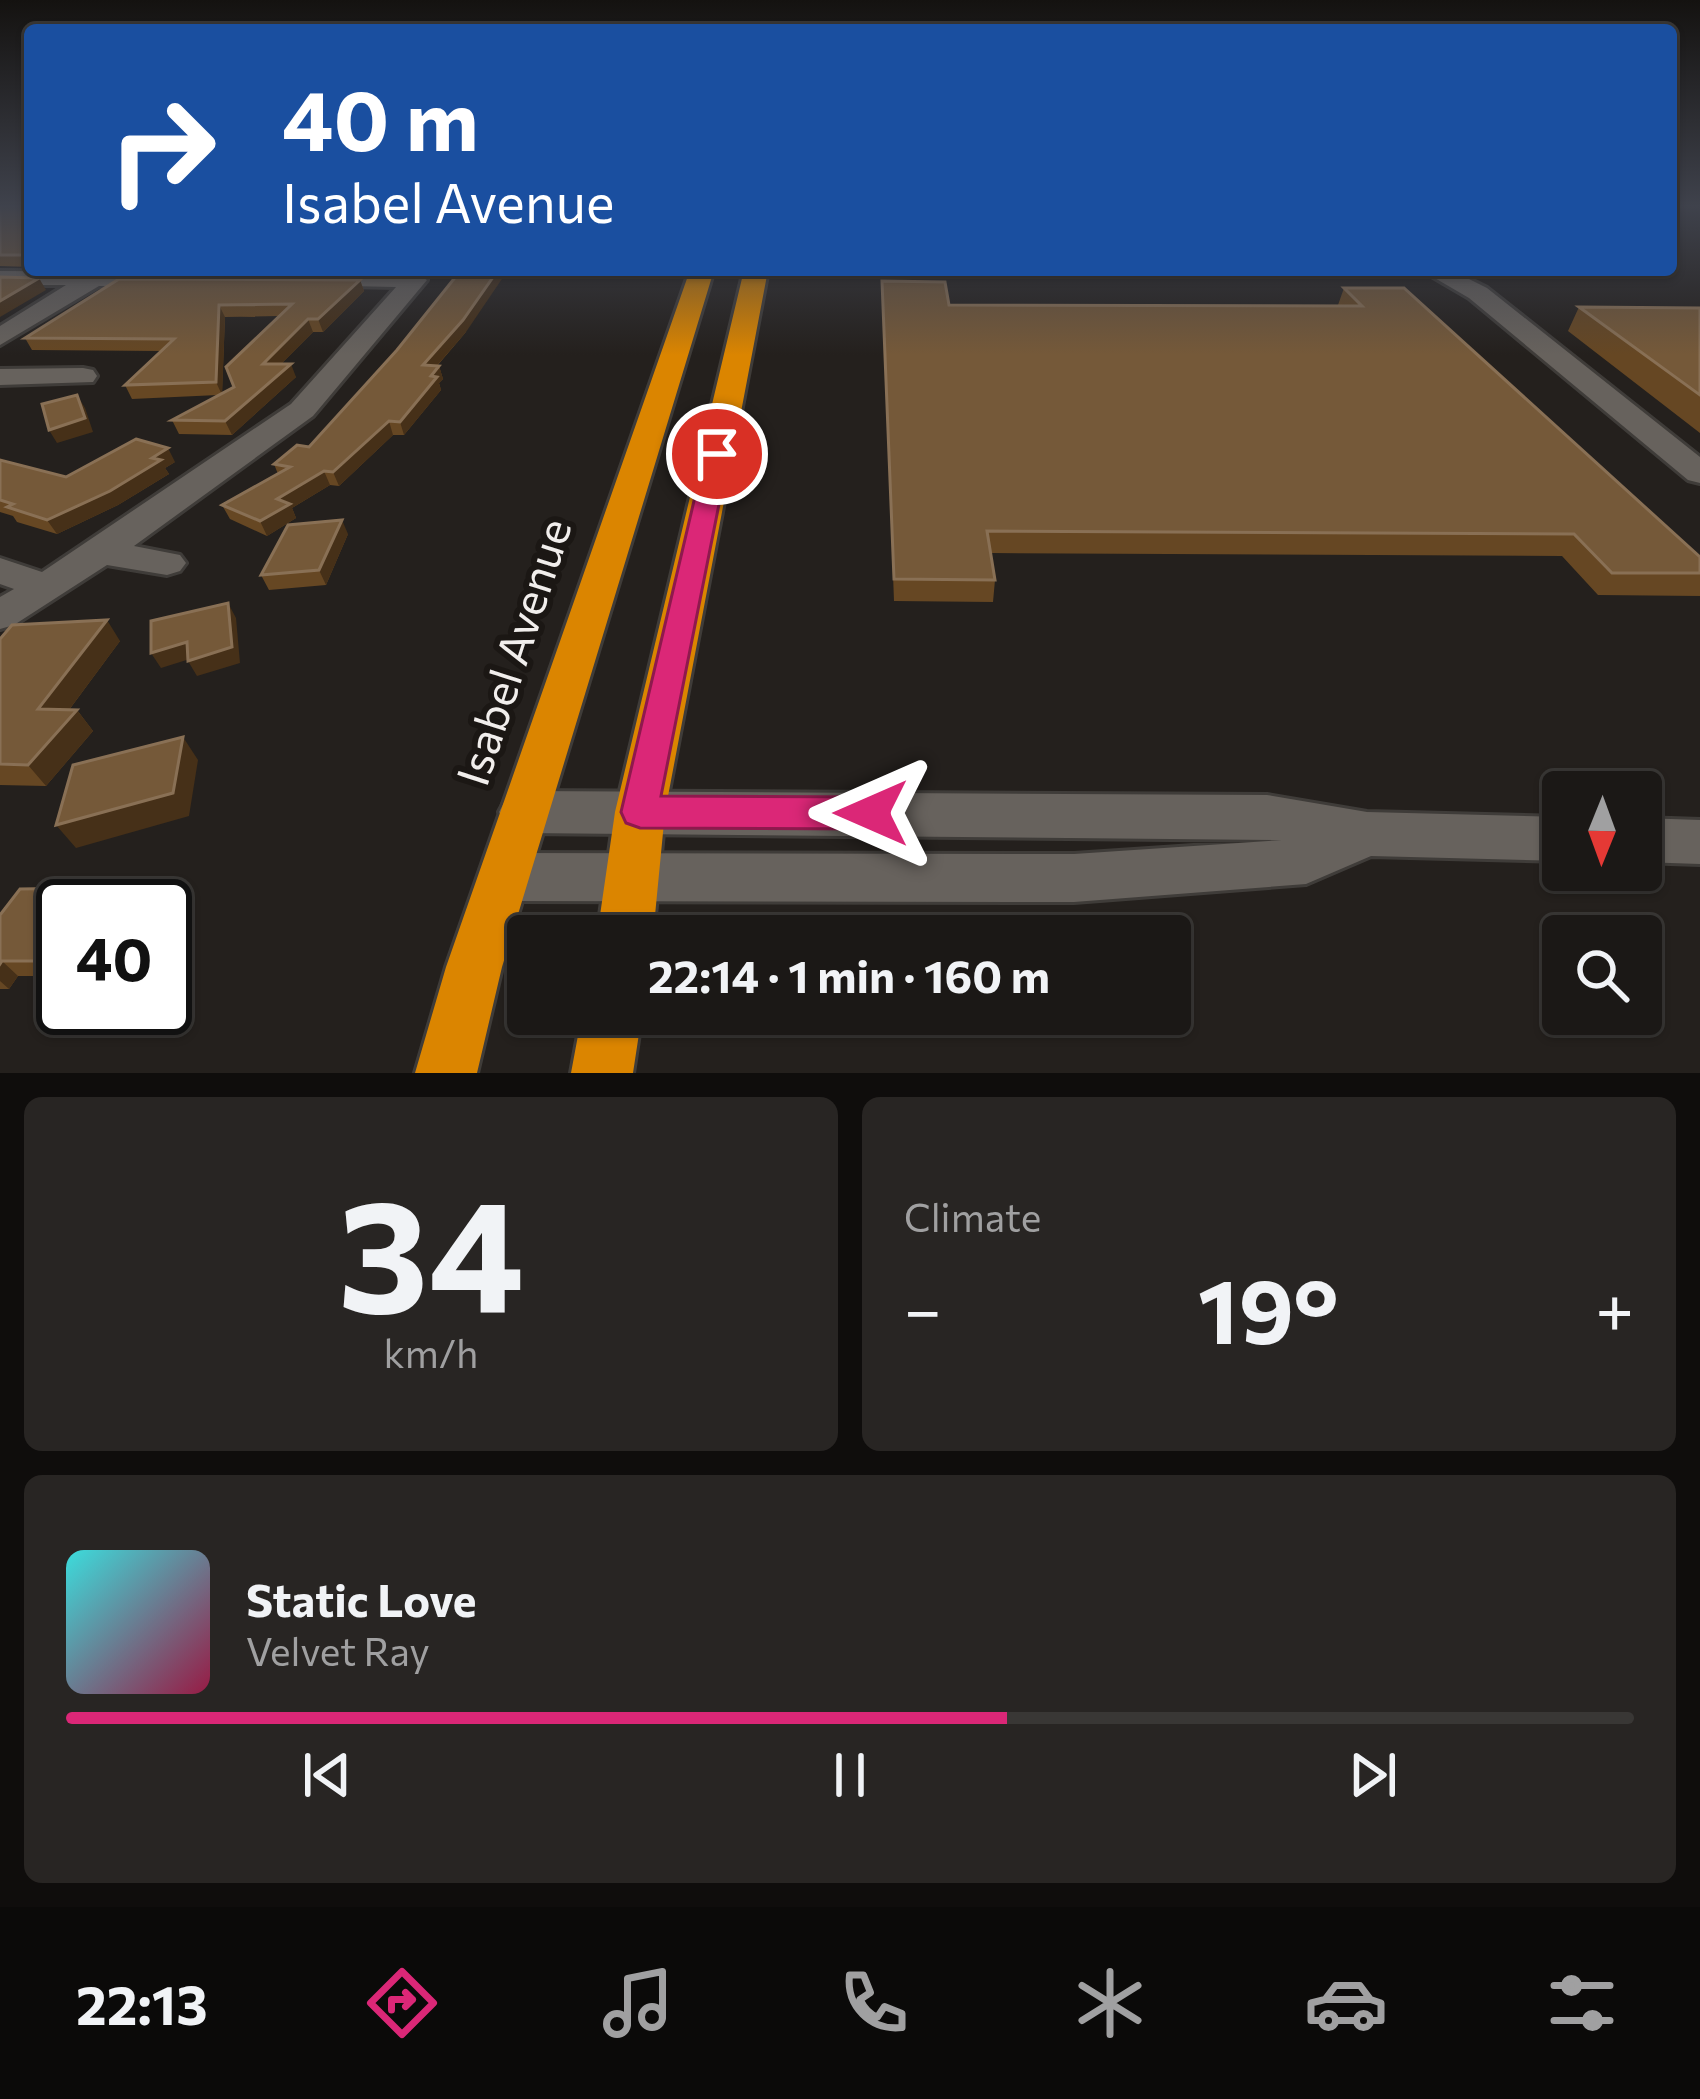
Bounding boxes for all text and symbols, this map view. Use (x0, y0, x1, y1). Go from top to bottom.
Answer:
text: 40 m (282, 66, 479, 168)
icon: right (84, 72, 240, 228)
text: Isabel Avenue (282, 168, 614, 234)
pin (666, 403, 768, 505)
icon: arrive (684, 421, 750, 487)
street label: Isabel Avenue (443, 511, 581, 791)
position arrow (808, 750, 934, 876)
north arrow (1542, 771, 1662, 891)
map controls (1542, 771, 1662, 1035)
speed limit sign: 40 (36, 879, 192, 1035)
button: search (1542, 915, 1662, 1035)
text: 22:14 · 1 min · 160 m (648, 947, 1050, 1002)
text: 34 (338, 1154, 524, 1345)
text: Climate (904, 1192, 1041, 1240)
text: 19° (1198, 1252, 1339, 1363)
text: − (904, 1267, 942, 1348)
text: + (1595, 1267, 1634, 1348)
text: km/h (384, 1328, 478, 1376)
text: Static Love (246, 1571, 476, 1626)
text: Velvet Ray (246, 1626, 430, 1674)
icon: previous (294, 1742, 360, 1808)
icon: pause (817, 1742, 883, 1808)
icon: next (1340, 1742, 1406, 1808)
icon: directions (360, 1961, 444, 2045)
icon: music (596, 1961, 680, 2045)
icon: phone (832, 1961, 916, 2045)
icon: climate (1068, 1961, 1152, 2045)
icon: car (1304, 1961, 1388, 2045)
icon: filters (1540, 1961, 1624, 2045)
text: 22:13 (76, 1970, 208, 2036)

